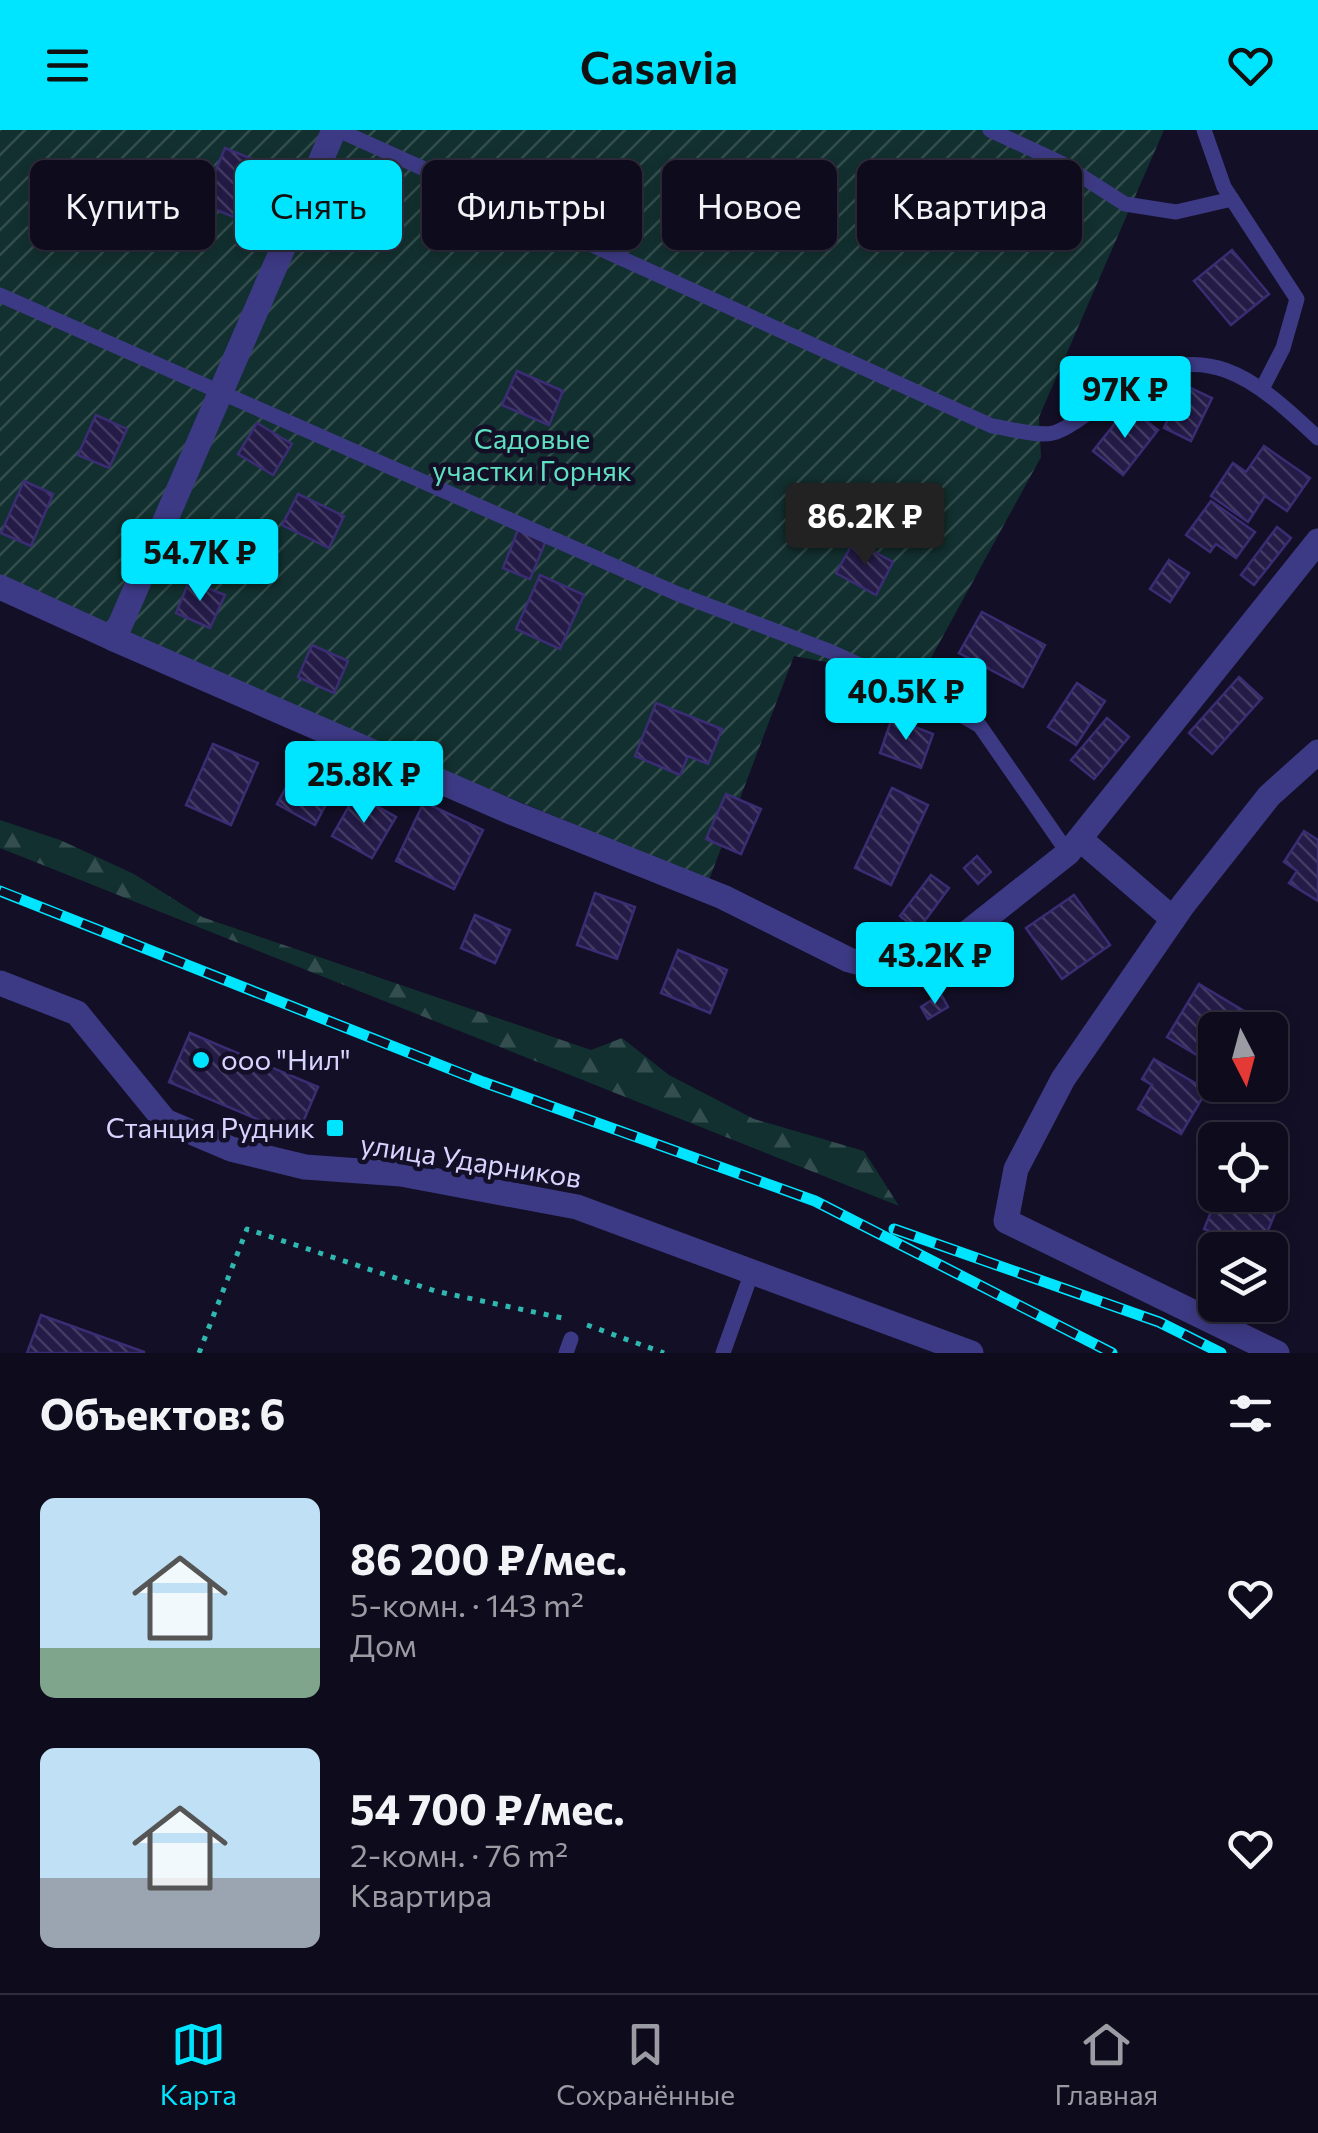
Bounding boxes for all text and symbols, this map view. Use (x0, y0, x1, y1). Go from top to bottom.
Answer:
icon: menu (40, 38, 95, 93)
text: Casavia (580, 38, 738, 93)
icon: heart (1223, 38, 1278, 93)
chip: Купить (30, 160, 215, 250)
chip: Снять (235, 160, 402, 250)
chip: Фильтры (422, 160, 642, 250)
chip: Новое (662, 160, 837, 250)
chip: Квартира (857, 160, 1082, 250)
pin: 97K ₽ (1055, 356, 1195, 441)
text: 97K ₽ (1082, 368, 1168, 408)
park label: Садовые участки Горняк (432, 421, 632, 487)
pin: 86.2K ₽ (773, 483, 957, 568)
text: 86.2K ₽ (807, 495, 923, 535)
pin: 54.7K ₽ (108, 519, 292, 604)
text: 54.7K ₽ (143, 531, 257, 571)
pin: 40.5K ₽ (814, 658, 998, 743)
text: 40.5K ₽ (847, 670, 965, 710)
pin: 25.8K ₽ (272, 741, 456, 826)
text: 25.8K ₽ (307, 753, 421, 793)
pin: 43.2K ₽ (843, 922, 1027, 1007)
text: 43.2K ₽ (878, 934, 992, 974)
north arrow (1198, 1012, 1288, 1102)
map controls (1198, 1012, 1288, 1322)
place label: ооо "Нил" (221, 1042, 351, 1076)
marker: ооо "Нил" (190, 1049, 212, 1071)
place label: Станция Рудник (106, 1110, 315, 1144)
marker: Станция Рудник (324, 1117, 346, 1139)
button: locate (1198, 1122, 1288, 1212)
street label: улица Ударников (358, 1126, 584, 1194)
button: layers (1198, 1232, 1288, 1322)
icon: filters (1223, 1386, 1278, 1441)
text: Объектов: 6 (40, 1387, 285, 1439)
text: 86 200 ₽/мес. (350, 1532, 627, 1584)
icon: home (120, 1538, 240, 1658)
icon: heart (1223, 1571, 1278, 1626)
text: 5-комн. · 143 m² (350, 1584, 584, 1624)
text: Дом (350, 1624, 417, 1664)
text: 54 700 ₽/мес. (350, 1782, 625, 1834)
icon: home (120, 1788, 240, 1908)
icon: heart (1223, 1821, 1278, 1876)
text: 2-комн. · 76 m² (350, 1834, 568, 1874)
text: Квартира (350, 1874, 492, 1914)
tab: Карта (160, 2017, 237, 2111)
tab: Сохранённые (556, 2017, 735, 2111)
tab: Главная (1054, 2017, 1158, 2111)

